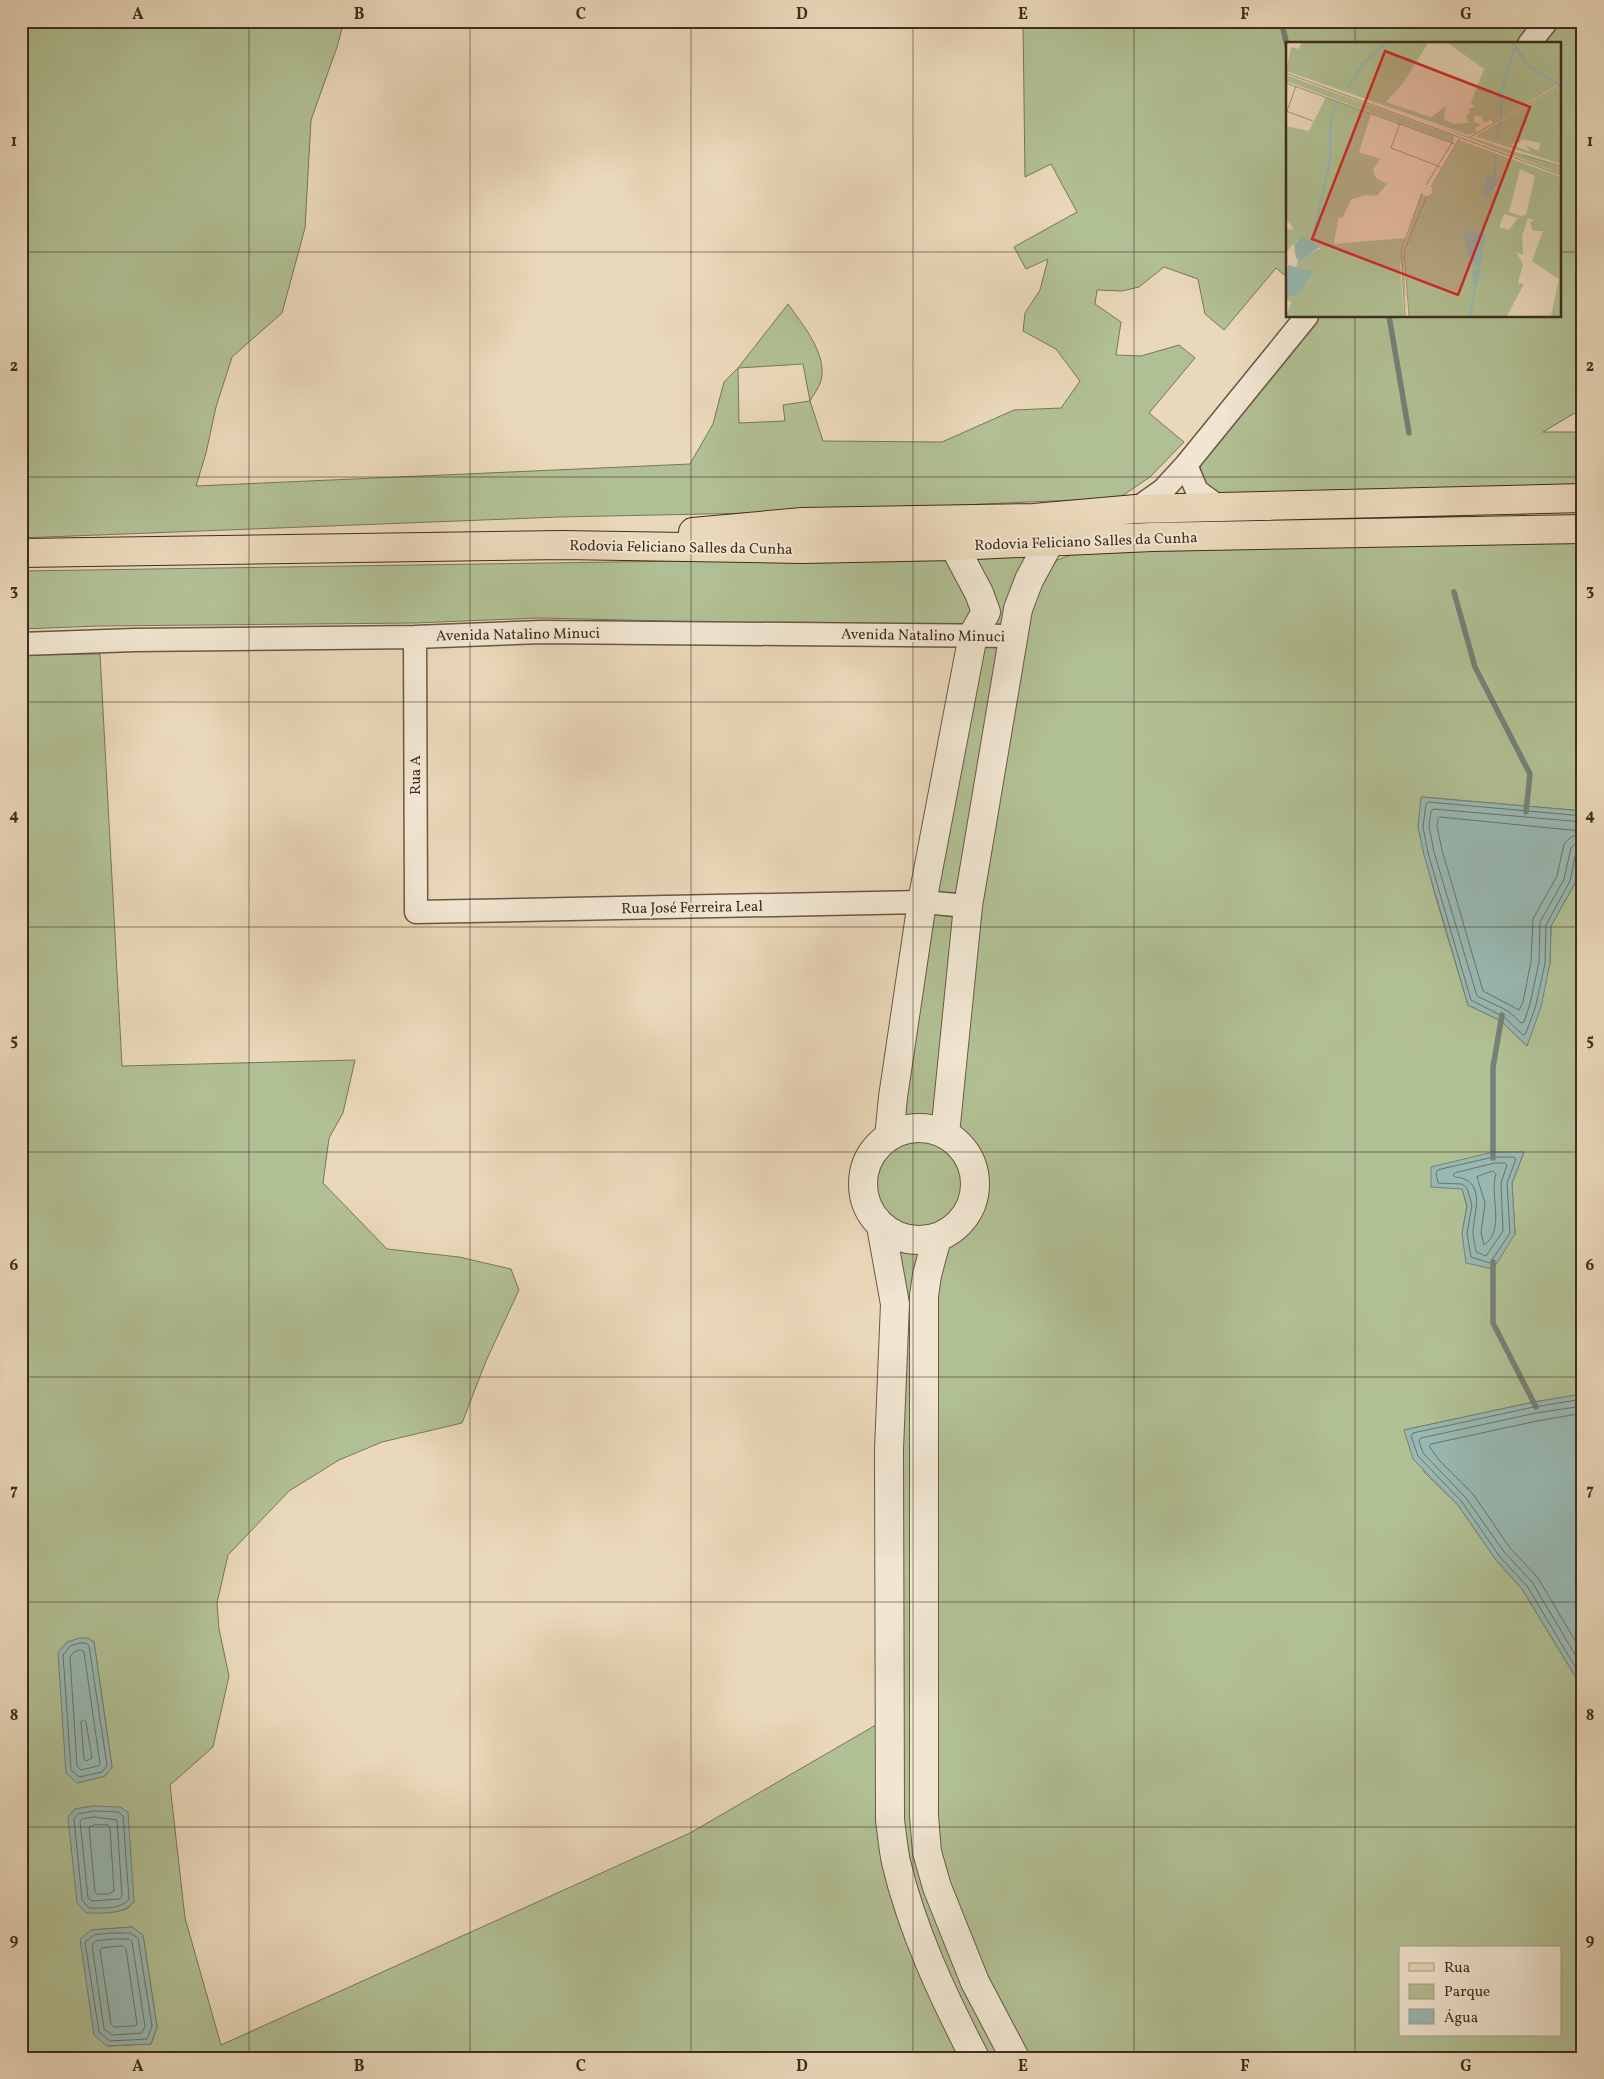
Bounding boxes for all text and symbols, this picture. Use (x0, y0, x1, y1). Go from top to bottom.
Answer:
text: A (132, 4, 144, 26)
text: B (354, 4, 365, 26)
text: C (576, 4, 586, 26)
text: D (796, 4, 808, 26)
text: E (1018, 4, 1028, 26)
text: F (1240, 4, 1250, 26)
text: G (1460, 4, 1472, 26)
inset map (1286, 42, 1562, 318)
text: 1 (11, 131, 17, 153)
text: 1 (1587, 131, 1593, 153)
text: 2 (10, 356, 18, 378)
text: 2 (1586, 356, 1594, 378)
street label: Rodovia Feliciano Salles da Cunha (974, 528, 1198, 557)
street label: Rodovia Feliciano Salles da Cunha (569, 536, 793, 561)
text: 3 (10, 580, 18, 602)
text: 3 (1586, 580, 1594, 602)
street label: Avenida Natalino Minuci (436, 624, 600, 647)
street label: Avenida Natalino Minuci (841, 625, 1005, 648)
street label: Rua A (406, 755, 427, 795)
text: 4 (9, 805, 19, 827)
text: 4 (1585, 805, 1595, 827)
street label: Rua José Ferreira Leal (621, 897, 763, 920)
text: 5 (10, 1030, 18, 1052)
text: 5 (1586, 1030, 1594, 1052)
text: 6 (10, 1255, 19, 1277)
text: 6 (1586, 1255, 1595, 1277)
text: 7 (10, 1480, 18, 1502)
text: 7 (1586, 1480, 1594, 1502)
text: 8 (10, 1705, 18, 1727)
text: 8 (1586, 1705, 1594, 1727)
text: 9 (10, 1930, 19, 1952)
text: 9 (1586, 1930, 1595, 1952)
legend (1399, 1946, 1562, 2036)
text: Rua (1444, 1958, 1470, 1979)
text: Parque (1444, 1982, 1490, 2003)
text: Água (1444, 2008, 1478, 2029)
text: A (132, 2056, 144, 2078)
text: B (354, 2056, 365, 2078)
text: C (576, 2056, 586, 2078)
text: D (796, 2056, 808, 2078)
text: E (1018, 2056, 1028, 2078)
text: F (1240, 2056, 1250, 2078)
text: G (1460, 2056, 1472, 2078)

